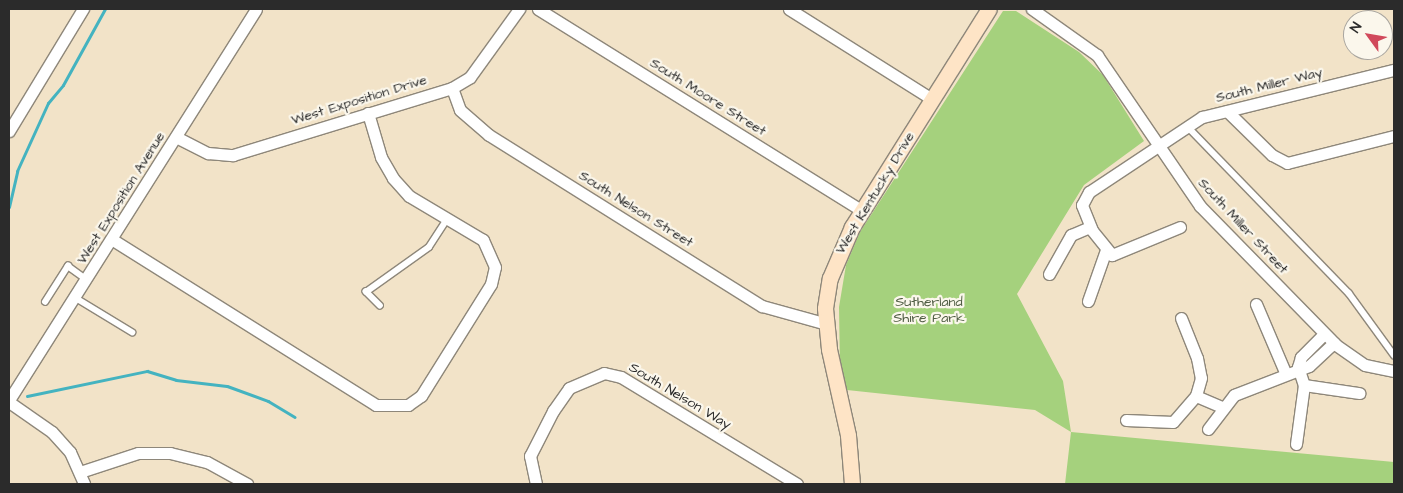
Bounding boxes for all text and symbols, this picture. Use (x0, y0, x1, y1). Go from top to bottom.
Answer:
north arrow (1343, 10, 1393, 60)
text: N (1345, 19, 1367, 37)
street label: South Moore Street (647, 54, 769, 140)
street label: South Miller Way (1214, 64, 1324, 106)
street label: West Exposition Drive (289, 71, 429, 129)
street label: West Exposition Avenue (73, 129, 169, 267)
street label: West Kentucky Drive (832, 129, 918, 257)
street label: South Nelson Street (576, 167, 696, 251)
street label: South Miller Street (1194, 175, 1292, 277)
park label: Sutherland Shire Park (893, 294, 965, 326)
street label: South Nelson Way (626, 359, 734, 433)

